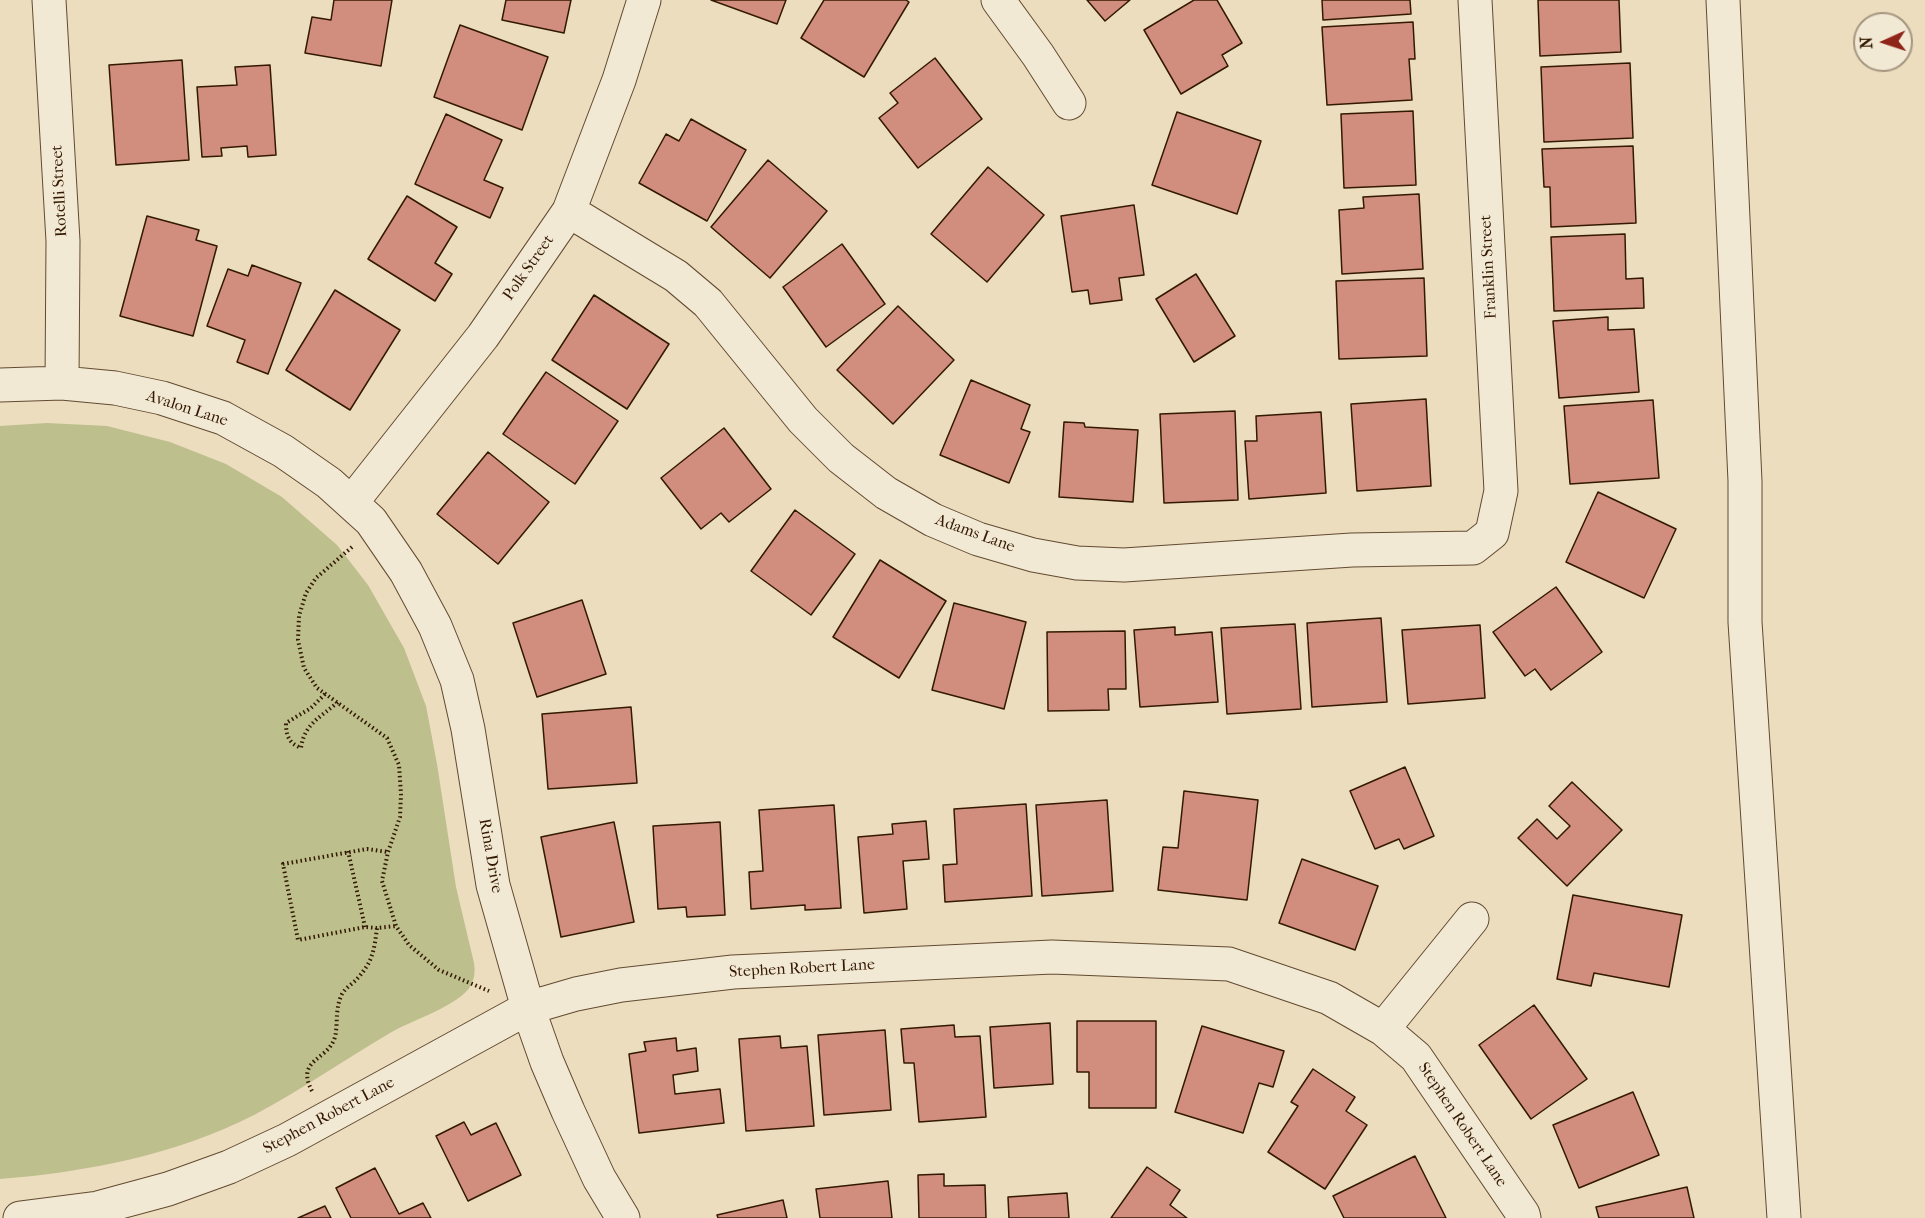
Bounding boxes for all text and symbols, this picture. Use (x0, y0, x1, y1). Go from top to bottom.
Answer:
north arrow (1853, 12, 1913, 72)
text: N (1857, 36, 1876, 49)
street label: Rotelli Street (48, 144, 72, 238)
street label: Franklin Street (1477, 214, 1501, 320)
street label: Polk Street (499, 232, 559, 304)
street label: Avalon Lane (144, 387, 230, 431)
street label: Adams Lane (933, 511, 1017, 557)
street label: Rina Drive (474, 817, 506, 895)
street label: Stephen Robert Lane (729, 956, 875, 982)
street label: Stephen Robert Lane (1413, 1059, 1511, 1191)
street label: Stephen Robert Lane (260, 1073, 398, 1159)

